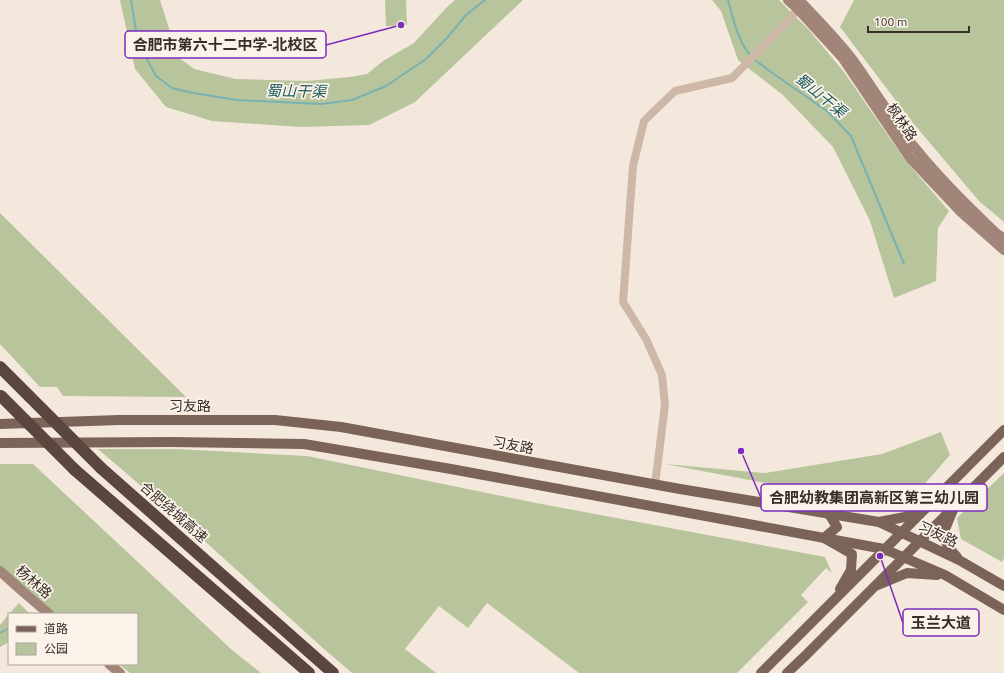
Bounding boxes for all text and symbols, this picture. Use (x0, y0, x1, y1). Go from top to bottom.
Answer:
scale bar (868, 8, 969, 34)
text: 100 m (874, 15, 907, 28)
callout: 合肥市第六十二中学-北校区 (125, 31, 326, 58)
text: 合肥市第六十二中学-北校区 (133, 36, 317, 53)
water label: 蜀山干渠 (792, 70, 851, 122)
water label: 蜀山干渠 (266, 82, 328, 100)
street label: 枫林路 (884, 100, 920, 144)
street label: 习友路 (169, 398, 211, 414)
street label: 习友路 (491, 433, 535, 457)
street label: 合肥绕城高速 (137, 478, 211, 546)
callout: 合肥幼教集团高新区第三幼儿园 (761, 484, 987, 511)
text: 合肥幼教集团高新区第三幼儿园 (769, 489, 979, 506)
street label: 习友路 (916, 518, 960, 550)
street label: 杨林路 (13, 562, 55, 602)
callout: 玉兰大道 (903, 609, 979, 636)
legend (8, 613, 138, 665)
text: 玉兰大道 (911, 614, 971, 631)
text: 道路 (44, 622, 68, 635)
text: 公园 (44, 642, 68, 655)

